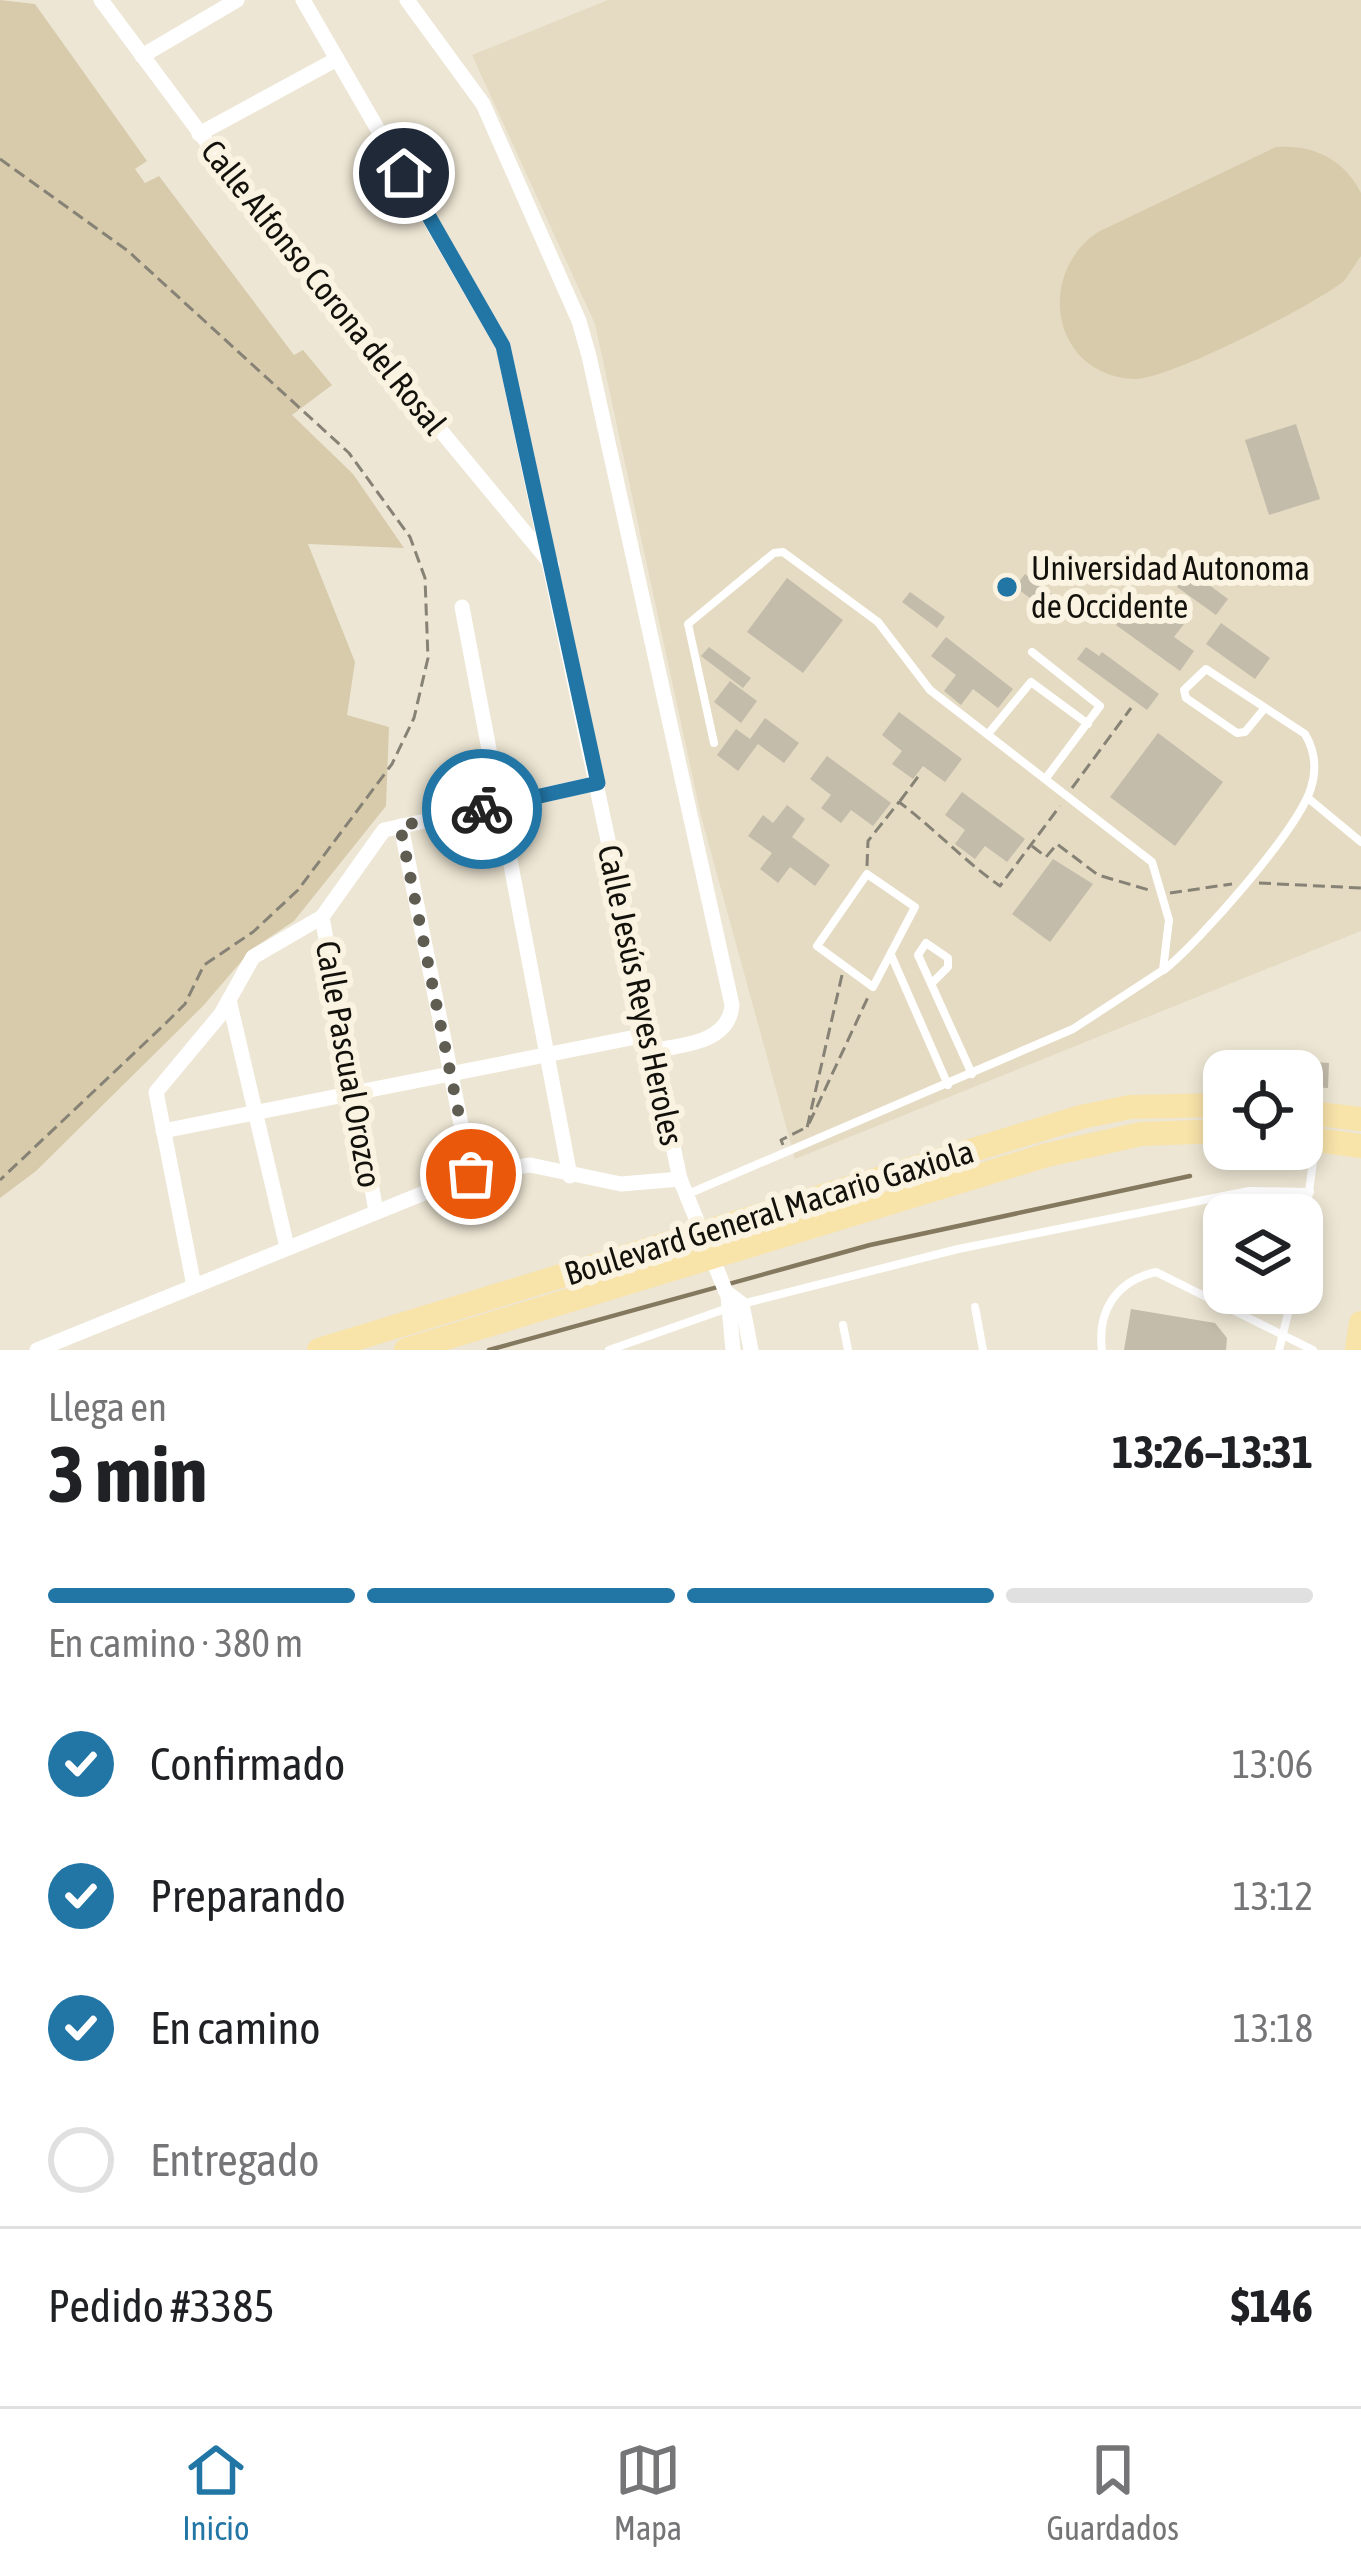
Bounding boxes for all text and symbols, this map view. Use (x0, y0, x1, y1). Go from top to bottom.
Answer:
pin (353, 122, 455, 224)
street label: Calle Alfonso Corona del Rosal (194, 132, 454, 442)
icon: home (371, 140, 437, 206)
place label: Universidad Autonoma de Occidente (1031, 549, 1310, 625)
marker: Universidad Autonoma de Occidente (994, 574, 1020, 600)
courier (422, 749, 542, 869)
icon: bike (449, 776, 515, 842)
street label: Calle Jesús Reyes Heroles (591, 841, 691, 1149)
street label: Calle Pascual Orozco (309, 938, 389, 1190)
map controls (1203, 1050, 1323, 1314)
button: locate (1203, 1050, 1323, 1170)
pin (420, 1123, 522, 1225)
street label: Boulevard General Macario Gaxiola (560, 1132, 978, 1292)
icon: bag (438, 1141, 504, 1207)
button: layers (1203, 1194, 1323, 1314)
text: Llega en (48, 1385, 167, 1429)
text: 13:26–13:31 (1112, 1426, 1313, 1478)
text: 3 min (48, 1429, 207, 1519)
text: En camino · 380 m (48, 1621, 303, 1665)
icon: check (48, 1731, 114, 1797)
text: Confirmado (150, 1738, 345, 1790)
text: 13:06 (1232, 1742, 1313, 1786)
icon: check (48, 1863, 114, 1929)
text: Preparando (150, 1870, 346, 1922)
text: 13:12 (1233, 1874, 1313, 1918)
icon: check (48, 1995, 114, 2061)
text: En camino (150, 2002, 320, 2054)
text: 13:18 (1233, 2006, 1313, 2050)
text: Entregado (150, 2134, 320, 2186)
text: Pedido #3385 (48, 2280, 275, 2332)
text: $146 (1231, 2280, 1313, 2332)
tab: Inicio (182, 2437, 249, 2547)
tab: Mapa (614, 2437, 682, 2547)
tab: Guardados (1047, 2437, 1179, 2547)

